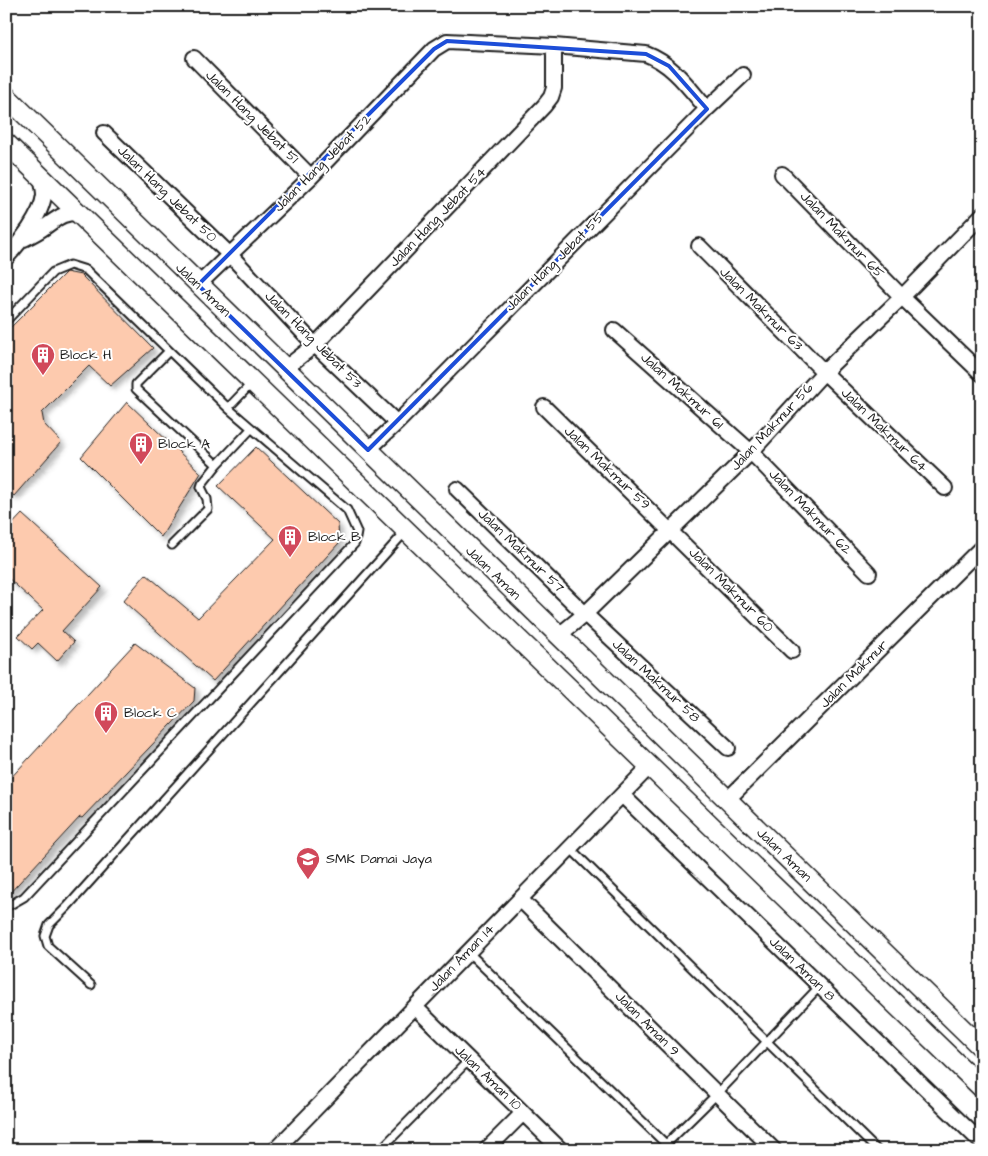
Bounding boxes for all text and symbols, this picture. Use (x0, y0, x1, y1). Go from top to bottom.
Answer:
street label: Jalan Hang Jebat 51 (201, 66, 303, 168)
street label: Jalan Hang Jebat 52 (270, 110, 376, 216)
street label: Jalan Hang Jebat 50 (113, 141, 221, 247)
street label: Jalan Hang Jebat 54 (385, 162, 492, 272)
street label: Jalan Makmur 65 (795, 187, 889, 283)
street label: Jalan Hang Jebat 55 (501, 208, 609, 316)
street label: Jalan Aman (171, 258, 235, 322)
street label: Jalan Makmur 63 (715, 263, 807, 355)
street label: Jalan Hang Jebat 53 (260, 287, 366, 393)
building icon: Block H (30, 342, 56, 376)
place label: Block H (60, 345, 112, 365)
street label: Jalan Makmur 61 (636, 348, 728, 434)
street label: Jalan Makmur 56 (726, 378, 818, 475)
street label: Jalan Makmur 64 (836, 383, 932, 477)
street label: Jalan Makmur 59 (559, 422, 655, 514)
building icon: Block A (128, 431, 154, 465)
place label: Block A (158, 434, 210, 454)
street label: Jalan Makmur 62 (764, 465, 856, 559)
street label: Jalan Makmur 57 (473, 504, 569, 598)
building icon: Block B (277, 524, 303, 558)
place label: Block B (308, 527, 361, 547)
street label: Jalan Aman (461, 541, 525, 605)
street label: Jalan Makmur 60 (684, 543, 778, 637)
street label: Jalan Makmur 58 (607, 635, 705, 727)
street label: Jalan Makmur (815, 635, 893, 713)
building icon: Block C (93, 700, 119, 734)
place label: Block C (124, 703, 177, 723)
street label: Jalan Aman (752, 823, 816, 887)
school or university icon: SMK Damai Jaya (295, 846, 321, 880)
place label: SMK Damai Jaya (326, 849, 432, 869)
street label: Jalan Aman 14 (424, 919, 500, 996)
street label: Jalan Aman 8 (764, 932, 840, 1006)
street label: Jalan Aman 9 (610, 987, 684, 1061)
street label: Jalan Aman 10 (450, 1041, 526, 1115)

